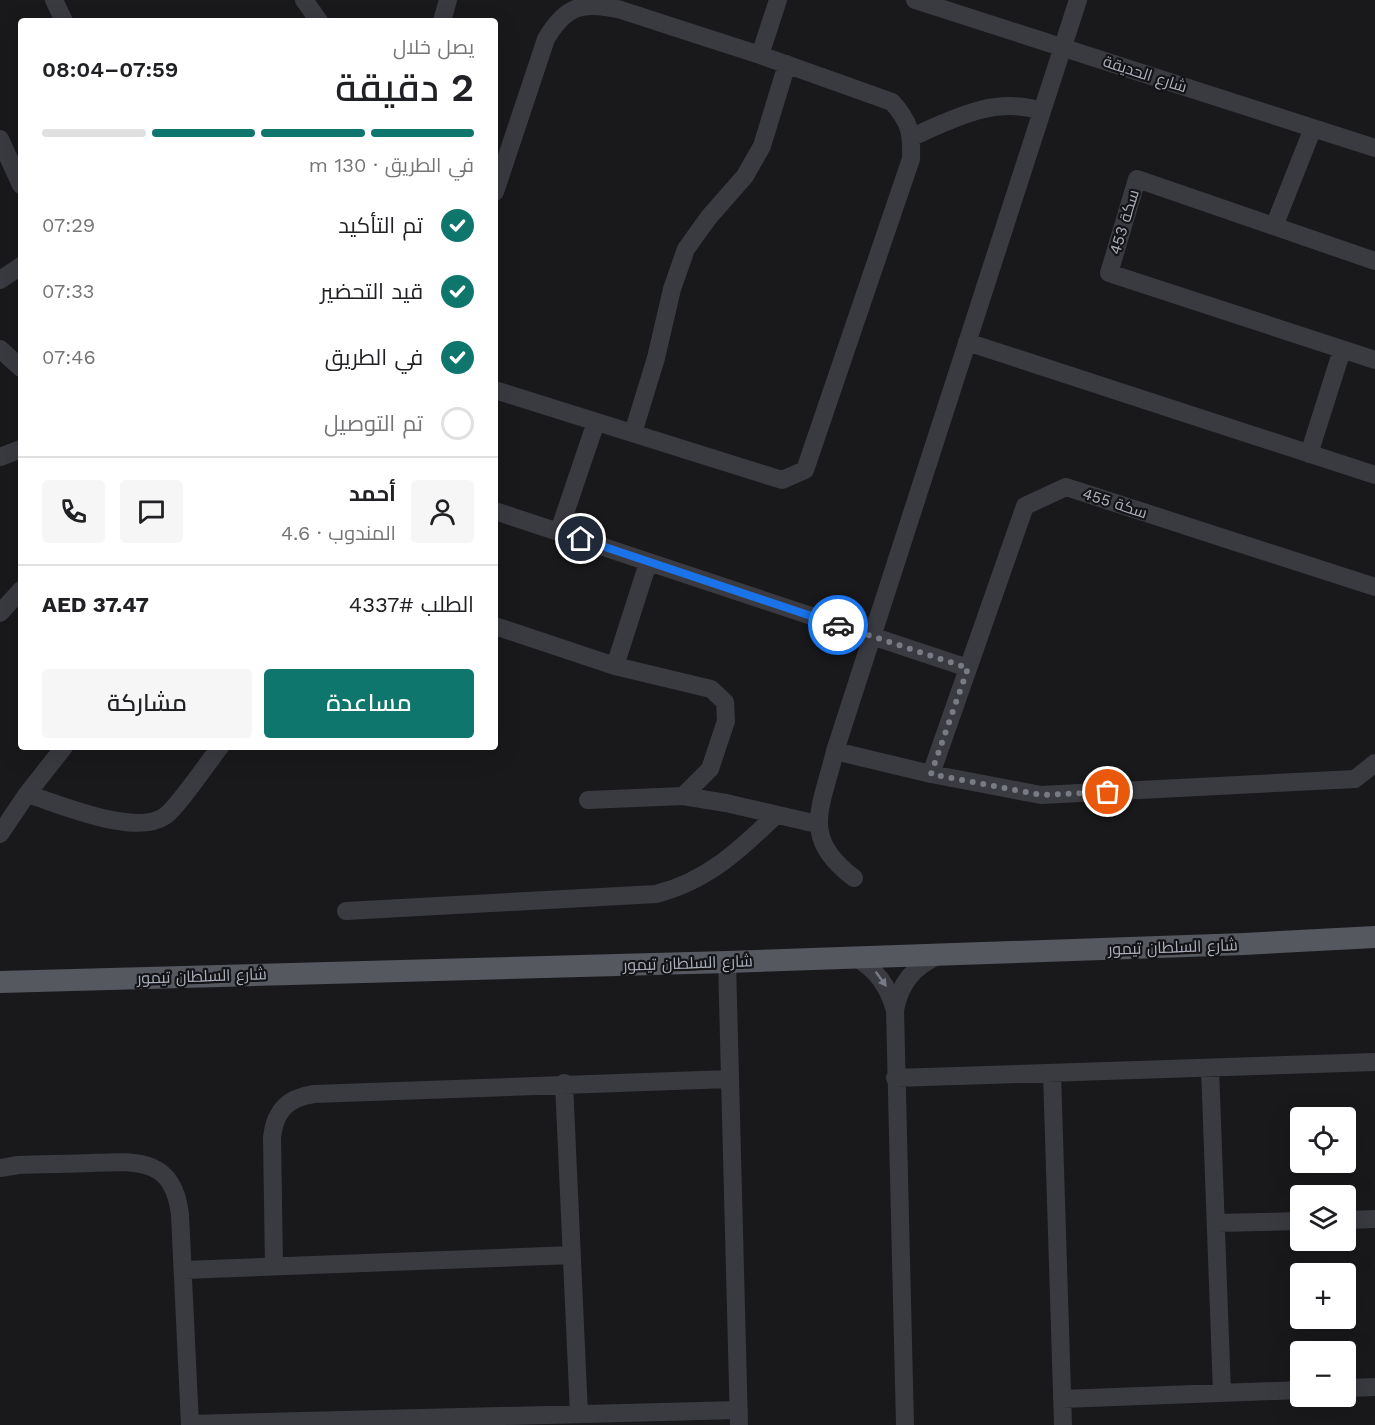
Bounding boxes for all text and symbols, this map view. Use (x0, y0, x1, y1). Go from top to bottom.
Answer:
text: يصل خلال (393, 35, 474, 59)
street label: شارع الحديقة (1100, 52, 1189, 98)
text: 07:59–08:04 (42, 57, 178, 82)
text: 2 دقيقة (335, 65, 474, 110)
text: في الطريق · 130 m (309, 153, 474, 177)
street label: سكة 453 (1105, 187, 1143, 257)
icon: check (441, 209, 474, 242)
text: 07:29 (42, 213, 95, 237)
text: تم التأكيد (338, 213, 423, 238)
icon: check (441, 275, 474, 308)
text: 07:33 (42, 279, 95, 303)
text: قيد التحضير (320, 279, 423, 304)
icon: check (441, 341, 474, 374)
text: 07:46 (42, 345, 96, 369)
text: في الطريق (325, 345, 423, 370)
text: تم التوصيل (324, 411, 423, 436)
button: phone (42, 480, 105, 543)
button: chat (120, 480, 183, 543)
button: person (411, 480, 474, 543)
text: أحمد (349, 481, 396, 506)
street label: سكة 455 (1080, 484, 1150, 522)
pin (555, 513, 606, 564)
text: المندوب · 4.6 (281, 521, 396, 545)
icon: home (564, 522, 597, 555)
text: AED 37.47 (42, 592, 149, 617)
text: الطلب #4337 (349, 592, 474, 617)
courier (808, 595, 868, 655)
icon: car (822, 609, 855, 642)
button: مشاركة (42, 669, 252, 738)
button: مساعدة (264, 669, 474, 738)
pin (1082, 766, 1133, 817)
icon: bag (1091, 775, 1124, 808)
street label: شارع السلطان تيمور (1107, 935, 1238, 961)
street label: شارع السلطان تيمور (622, 951, 753, 977)
street label: شارع السلطان تيمور (136, 964, 267, 990)
one-way arrow (875, 971, 887, 987)
map controls (1290, 1107, 1356, 1407)
button: locate (1290, 1107, 1356, 1173)
button: layers (1290, 1185, 1356, 1251)
button: + (1290, 1263, 1356, 1329)
button: − (1290, 1341, 1356, 1407)

